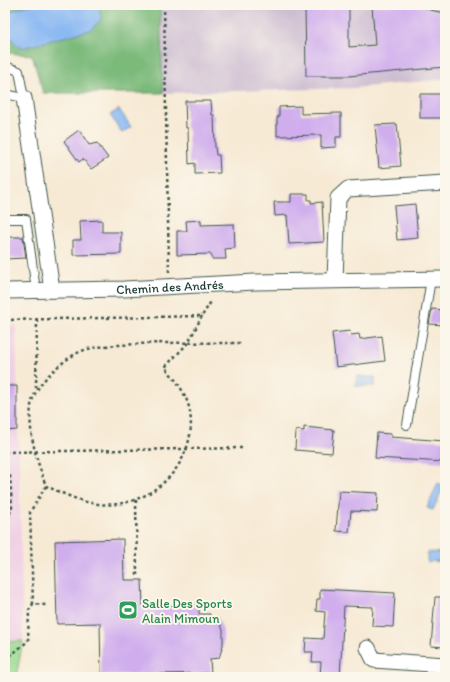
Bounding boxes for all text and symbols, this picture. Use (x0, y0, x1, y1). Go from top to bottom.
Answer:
street label: Chemin des Andrés (116, 276, 224, 297)
place label: Salle Des Sports Alain Mimoun (142, 596, 232, 626)
sports icon: Salle Des Sports Alain Mimoun (117, 599, 139, 621)

